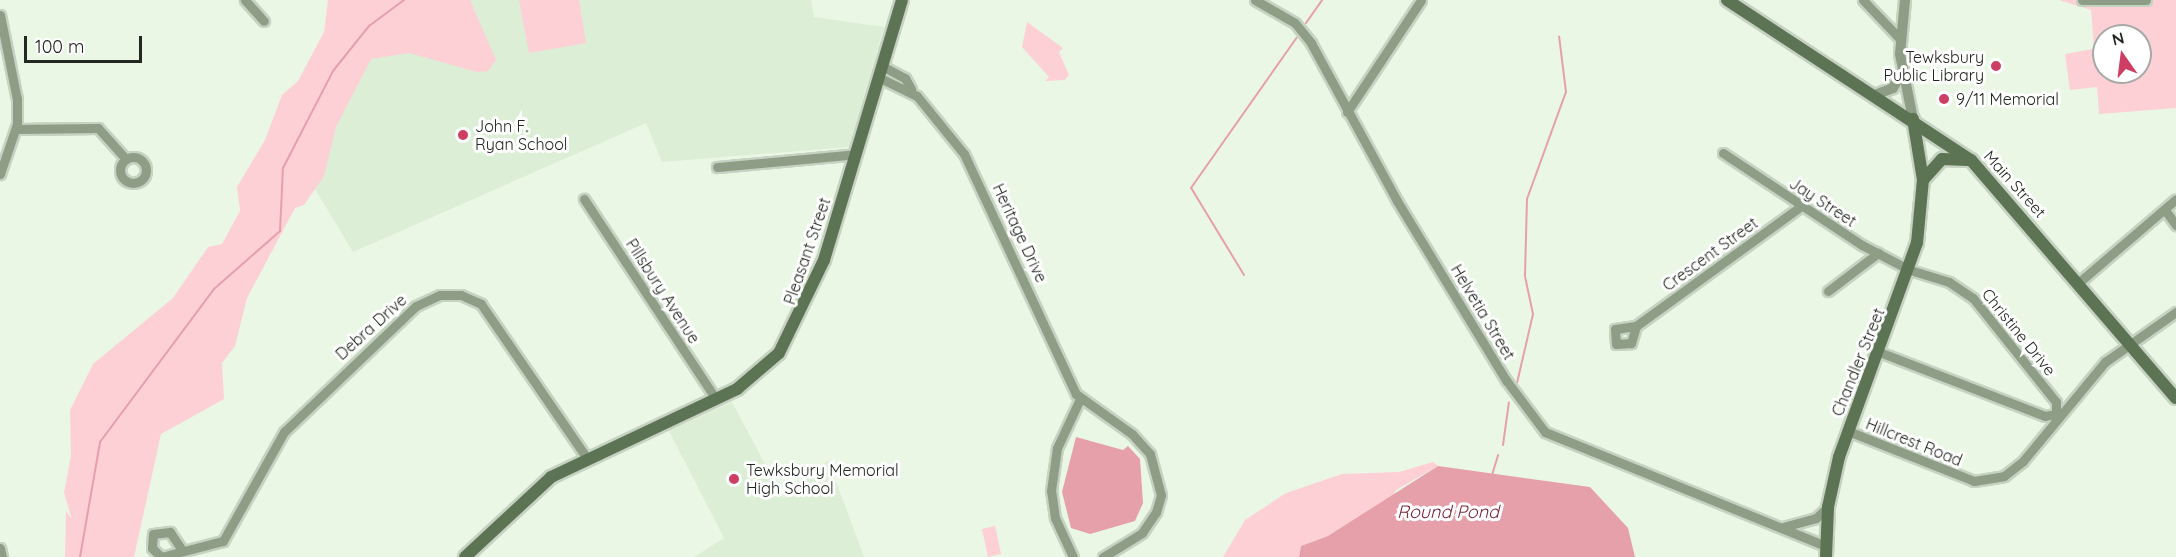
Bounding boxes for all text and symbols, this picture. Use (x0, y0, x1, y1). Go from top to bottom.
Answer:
scale bar (27, 24, 146, 62)
north arrow (2092, 24, 2152, 84)
text: N (2110, 27, 2126, 50)
text: 100 m (35, 35, 84, 58)
place label: Tewksbury Public Library (1883, 47, 1984, 85)
marker: Tewksbury Public Library (1989, 59, 2003, 73)
place label: 9/11 Memorial (1956, 89, 2059, 109)
marker: 9/11 Memorial (1937, 92, 1951, 106)
place label: John F. Ryan School (475, 116, 567, 154)
marker: John F. Ryan School (456, 128, 470, 142)
street label: Main Street (1980, 146, 2050, 222)
street label: Jay Street (1786, 173, 1860, 231)
street label: Heritage Drive (989, 181, 1051, 285)
street label: Pleasant Street (780, 195, 834, 307)
street label: Crescent Street (1659, 213, 1761, 295)
street label: Pillsbury Avenue (622, 235, 704, 347)
street label: Helvetia Street (1447, 261, 1519, 363)
street label: Christine Drive (1978, 285, 2060, 379)
street label: Debra Drive (332, 290, 410, 364)
street label: Chandler Street (1828, 305, 1888, 419)
street label: Hillcrest Road (1863, 414, 1965, 470)
place label: Tewksbury Memorial High School (746, 460, 899, 498)
marker: Tewksbury Memorial High School (727, 472, 741, 486)
water label: Round Pond (1397, 501, 1499, 523)

